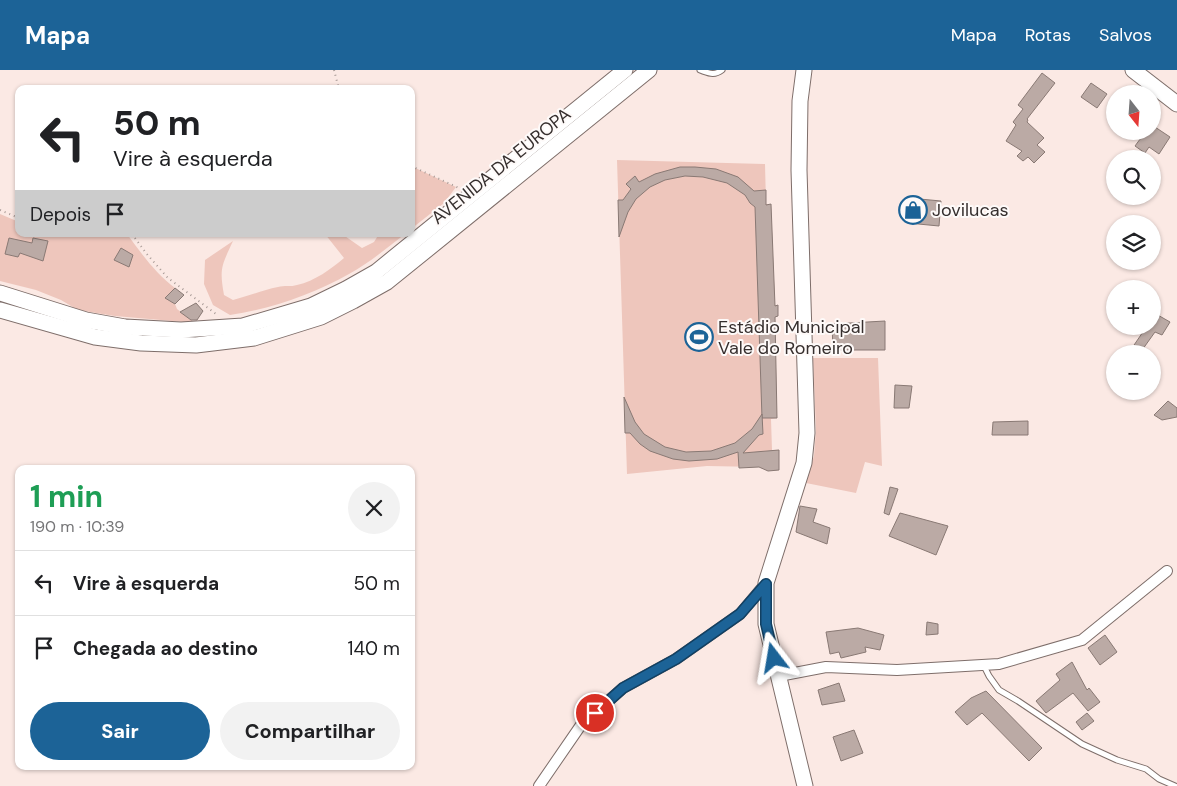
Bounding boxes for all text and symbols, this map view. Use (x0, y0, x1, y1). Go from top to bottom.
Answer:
text: Mapa (25, 20, 90, 51)
text: Mapa (951, 23, 997, 47)
text: Rotas (1025, 23, 1071, 47)
text: Salvos (1099, 23, 1152, 47)
north arrow (1106, 85, 1161, 140)
map controls (1106, 85, 1161, 400)
text: 50 m (113, 100, 201, 146)
street label: AVENIDA DA EUROPA (426, 102, 576, 230)
icon: left (30, 105, 95, 170)
text: Vire à esquerda (113, 144, 273, 173)
button: search (1106, 150, 1161, 205)
shop icon: Jovilucas (898, 195, 928, 225)
place label: Jovilucas (932, 198, 1009, 222)
icon: arrive (101, 200, 129, 228)
text: Depois (30, 202, 91, 227)
button: layers (1106, 215, 1161, 270)
button: + (1106, 280, 1161, 335)
place label: Estádio Municipal Vale do Romeiro (718, 315, 865, 360)
sports icon: Estádio Municipal Vale do Romeiro (684, 322, 714, 352)
button: − (1106, 345, 1161, 400)
text: 1 min (30, 477, 103, 516)
button: close (348, 482, 400, 534)
text: 190 m · 10:39 (30, 516, 124, 537)
icon: left (30, 569, 58, 597)
text: Vire à esquerda (73, 571, 219, 596)
text: 50 m (353, 571, 400, 596)
position arrow (747, 631, 799, 683)
icon: arrive (30, 634, 58, 662)
text: Chegada ao destino (73, 636, 258, 661)
text: 140 m (348, 636, 400, 661)
pin (574, 692, 616, 734)
icon: arrive (581, 699, 609, 727)
button: Sair (30, 702, 210, 760)
button: Compartilhar (220, 702, 400, 760)

